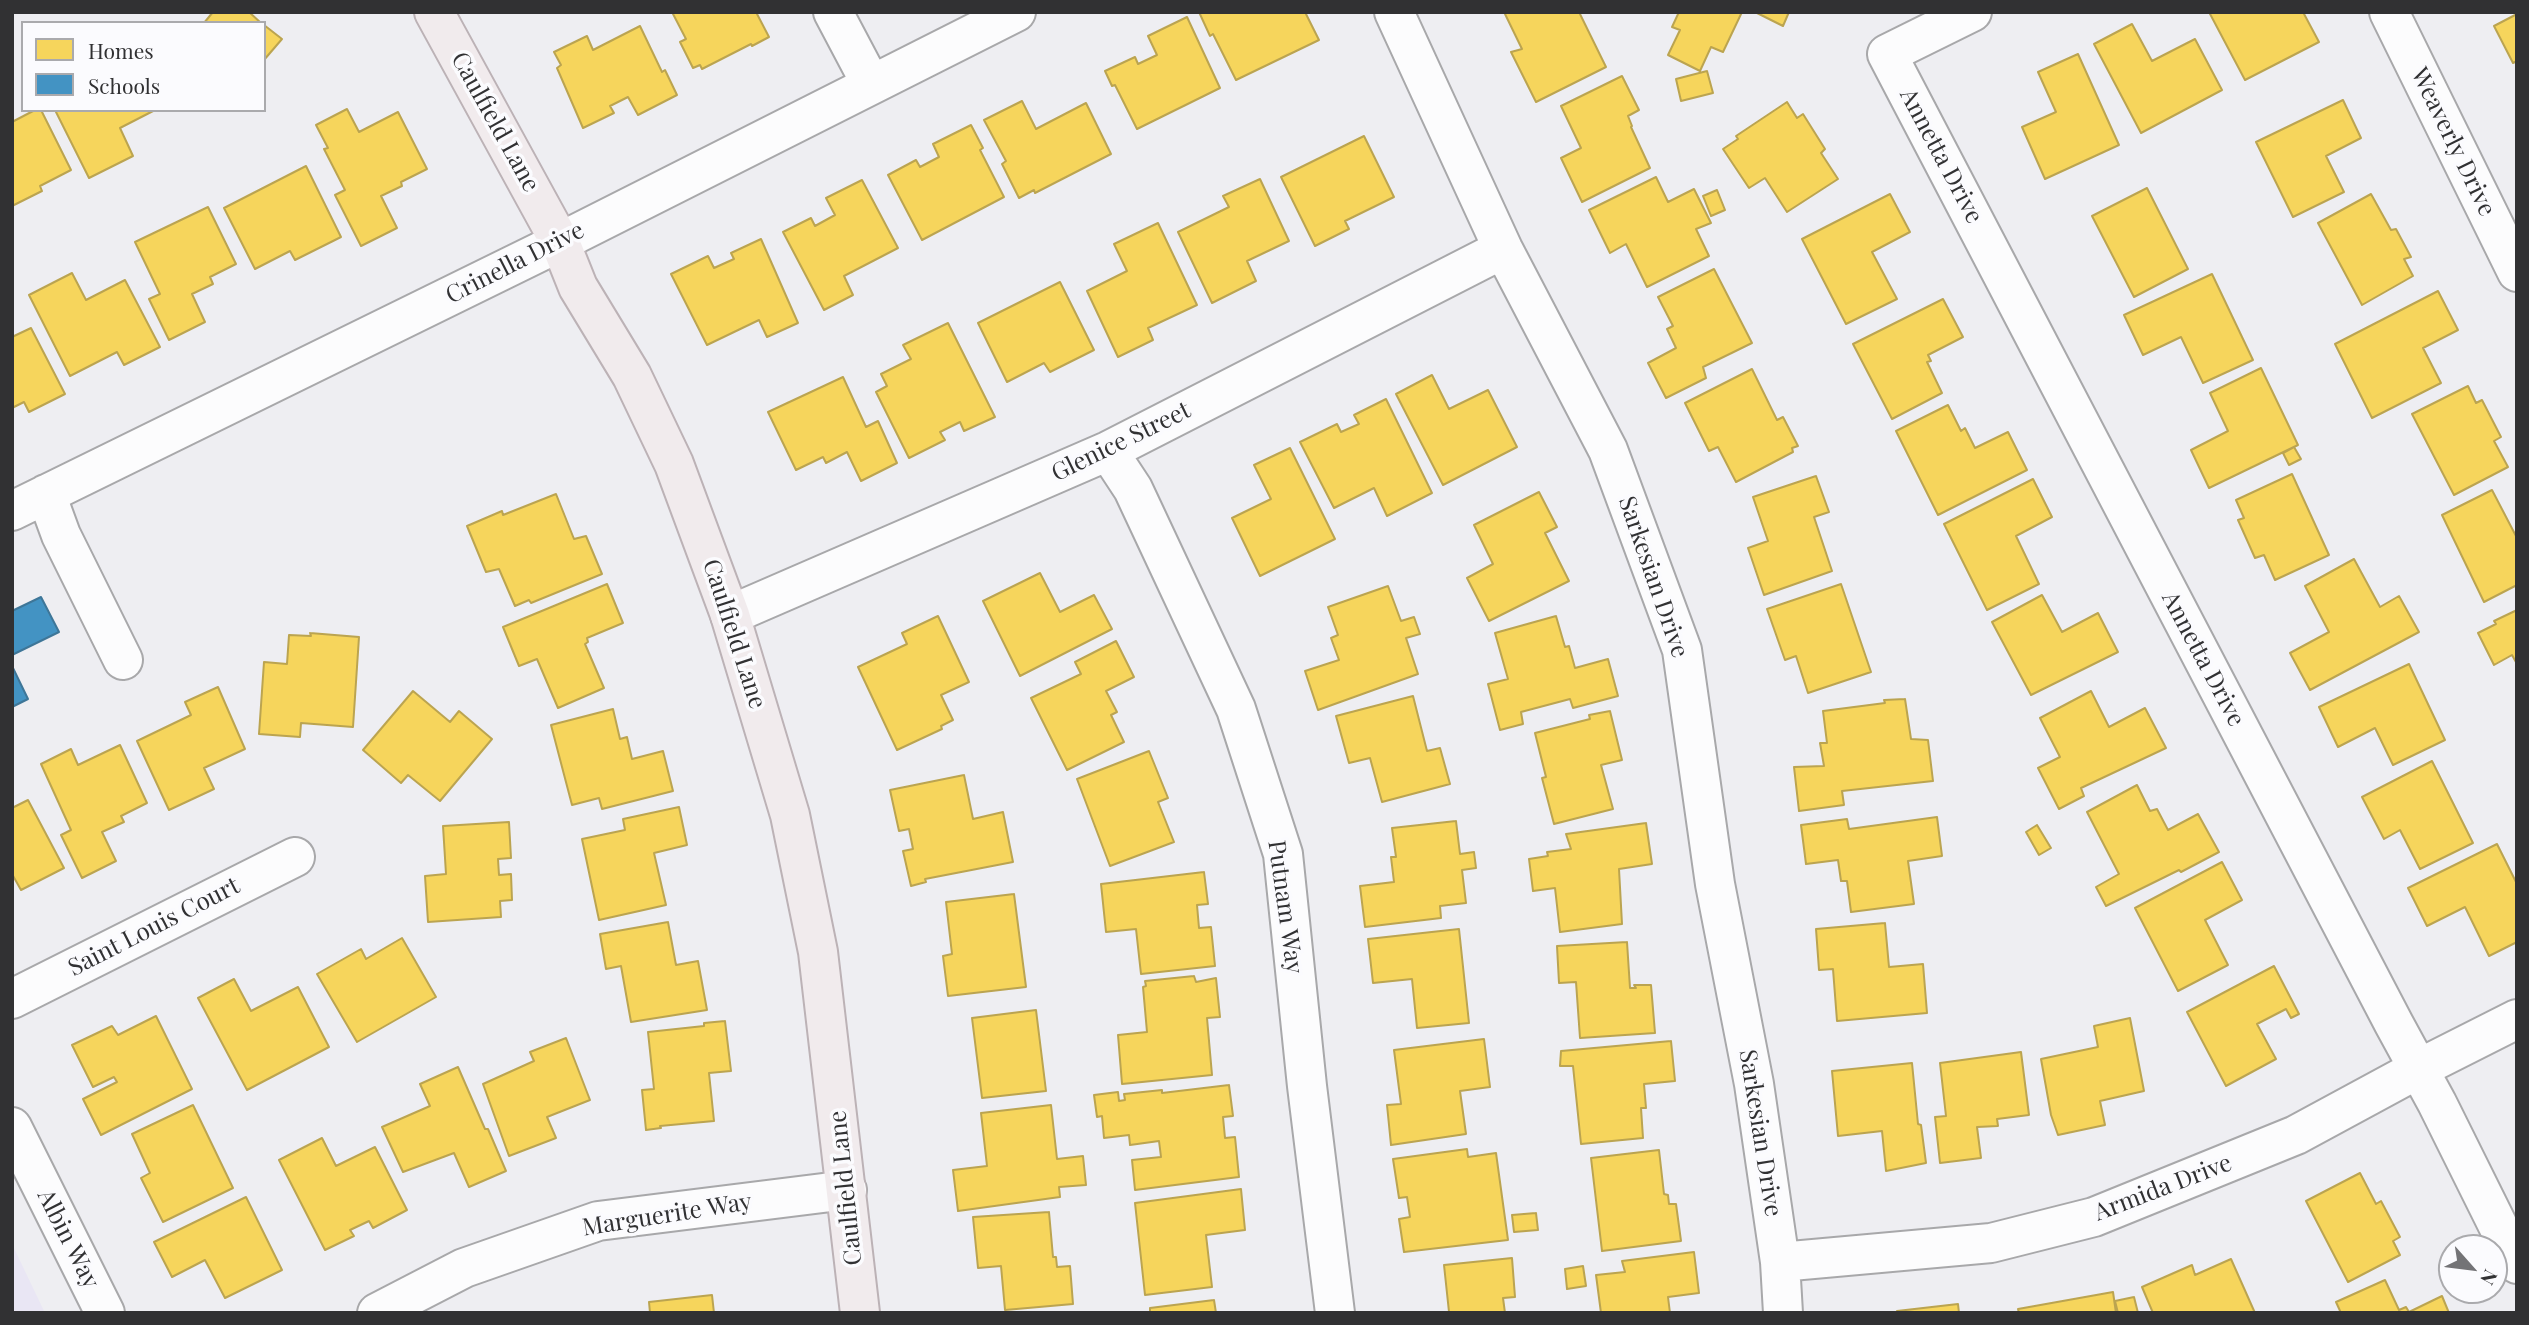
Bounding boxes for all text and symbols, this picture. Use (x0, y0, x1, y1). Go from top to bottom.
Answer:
legend (21, 21, 266, 112)
text: Homes (88, 36, 154, 64)
street label: Caulfield Lane (445, 47, 545, 197)
street label: Weaverly Drive (2405, 63, 2501, 221)
text: Schools (88, 71, 160, 99)
street label: Annetta Drive (1893, 84, 1989, 228)
street label: Crinella Drive (441, 216, 589, 310)
street label: Glenice Street (1047, 396, 1195, 488)
street label: Sarkesian Drive (1612, 493, 1694, 661)
street label: Caulfield Lane (696, 556, 772, 712)
street label: Annetta Drive (2155, 587, 2251, 731)
street label: Putnam Way (1261, 838, 1309, 976)
street label: Saint Louis Court (63, 871, 245, 983)
street label: Sarkesian Drive (1733, 1048, 1787, 1218)
street label: Caulfield Lane (824, 1109, 868, 1267)
street label: Armida Drive (2090, 1149, 2236, 1227)
street label: Albin Way (31, 1185, 105, 1293)
street label: Marguerite Way (580, 1187, 754, 1243)
north arrow (2438, 1234, 2508, 1304)
text: N (2475, 1266, 2504, 1290)

